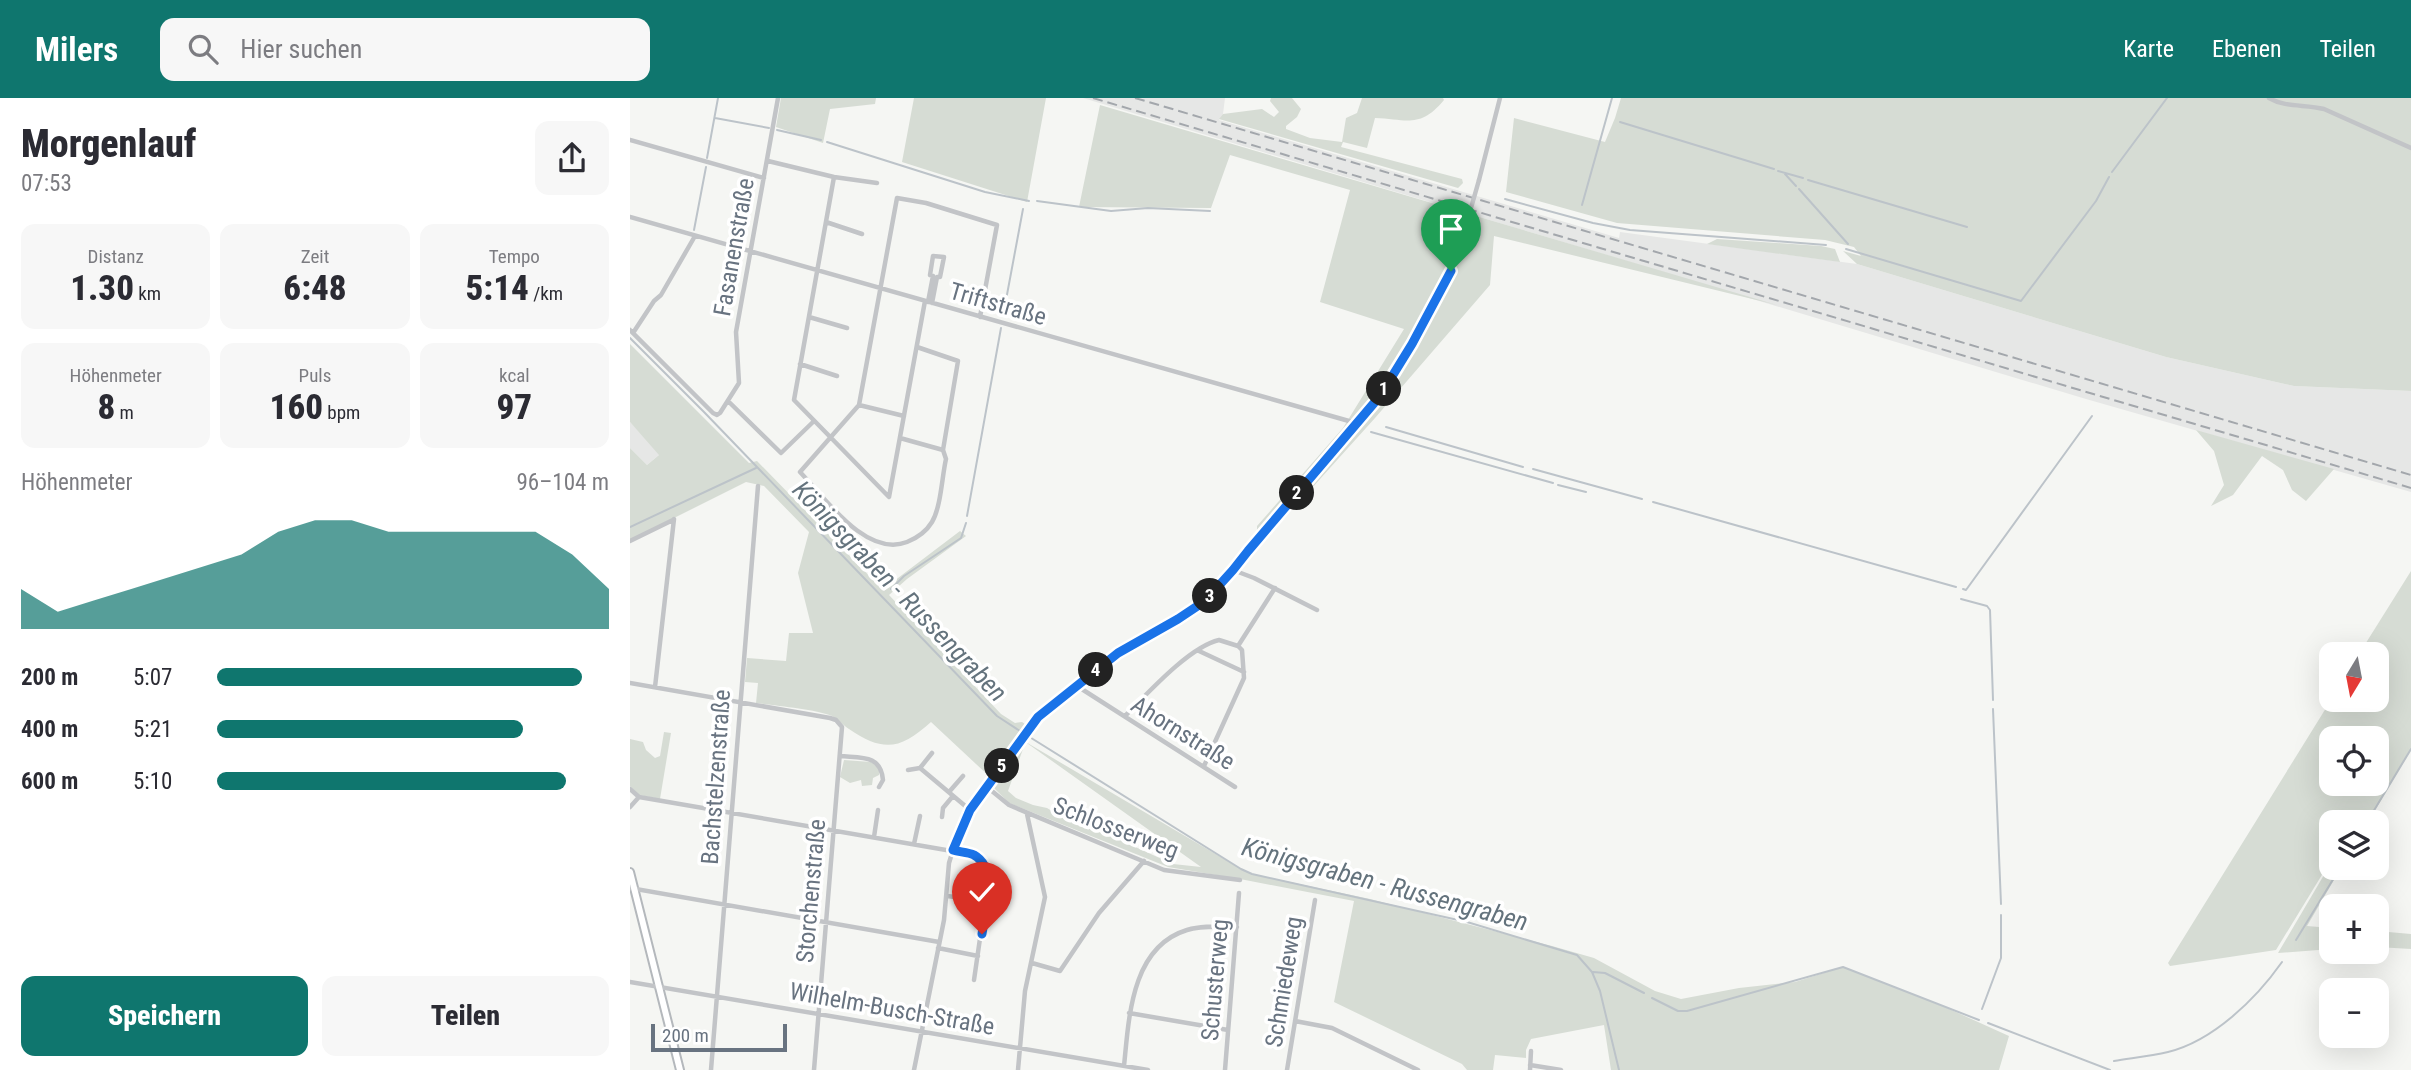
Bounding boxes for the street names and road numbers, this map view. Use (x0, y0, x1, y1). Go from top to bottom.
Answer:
street label: Fasanenstraße (708, 176, 760, 318)
street label: Triftstraße (946, 277, 1050, 331)
street label: Bachstelzenstraße (696, 689, 736, 865)
street label: Ahornstraße (1126, 690, 1240, 776)
street label: Schlosserweg (1049, 791, 1183, 865)
street label: Storchenstraße (791, 818, 831, 964)
street label: Schmiedeweg (1260, 915, 1308, 1049)
street label: Schusterweg (1196, 918, 1234, 1042)
street label: Wilhelm-Busch-Straße (787, 977, 997, 1041)

